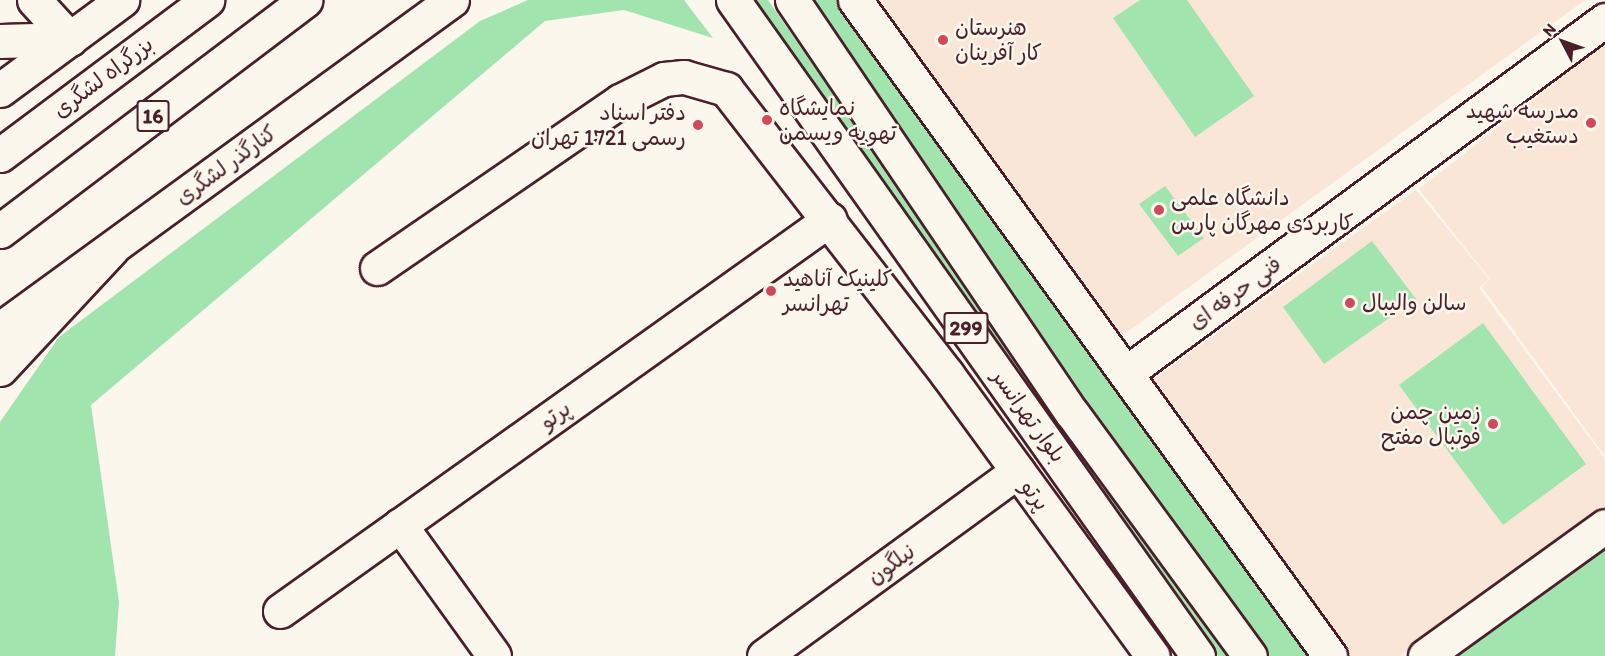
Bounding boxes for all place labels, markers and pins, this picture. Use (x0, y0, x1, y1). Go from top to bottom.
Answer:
place label: هنرستان کار آفرینان (955, 14, 1042, 66)
marker: هنرستان کار آفرینان (936, 33, 950, 47)
place label: نمایشگاه تهویه ویسمن (779, 94, 897, 146)
place label: مدرسه شهید دستغیب (1466, 97, 1579, 148)
place label: دفتر اسناد رسمی 1721 تهران (531, 99, 686, 150)
marker: نمایشگاه تهویه ویسمن (760, 113, 774, 127)
marker: مدرسه شهید دستغیب (1584, 116, 1598, 130)
marker: دفتر اسناد رسمی 1721 تهران (691, 118, 705, 132)
place label: دانشگاه علمی کاربردی مهرگان پارس (1171, 184, 1354, 236)
marker: دانشگاه علمی کاربردی مهرگان پارس (1152, 203, 1166, 217)
place label: کلینیک آناهید تهرانسر (783, 265, 892, 316)
marker: کلینیک آناهید تهرانسر (764, 284, 778, 298)
place label: سالن والیبال (1362, 290, 1467, 316)
marker: سالن والیبال (1343, 296, 1357, 310)
place label: زمین چمن فوتبال مفتح (1381, 398, 1481, 450)
marker: زمین چمن فوتبال مفتح (1486, 417, 1500, 431)

